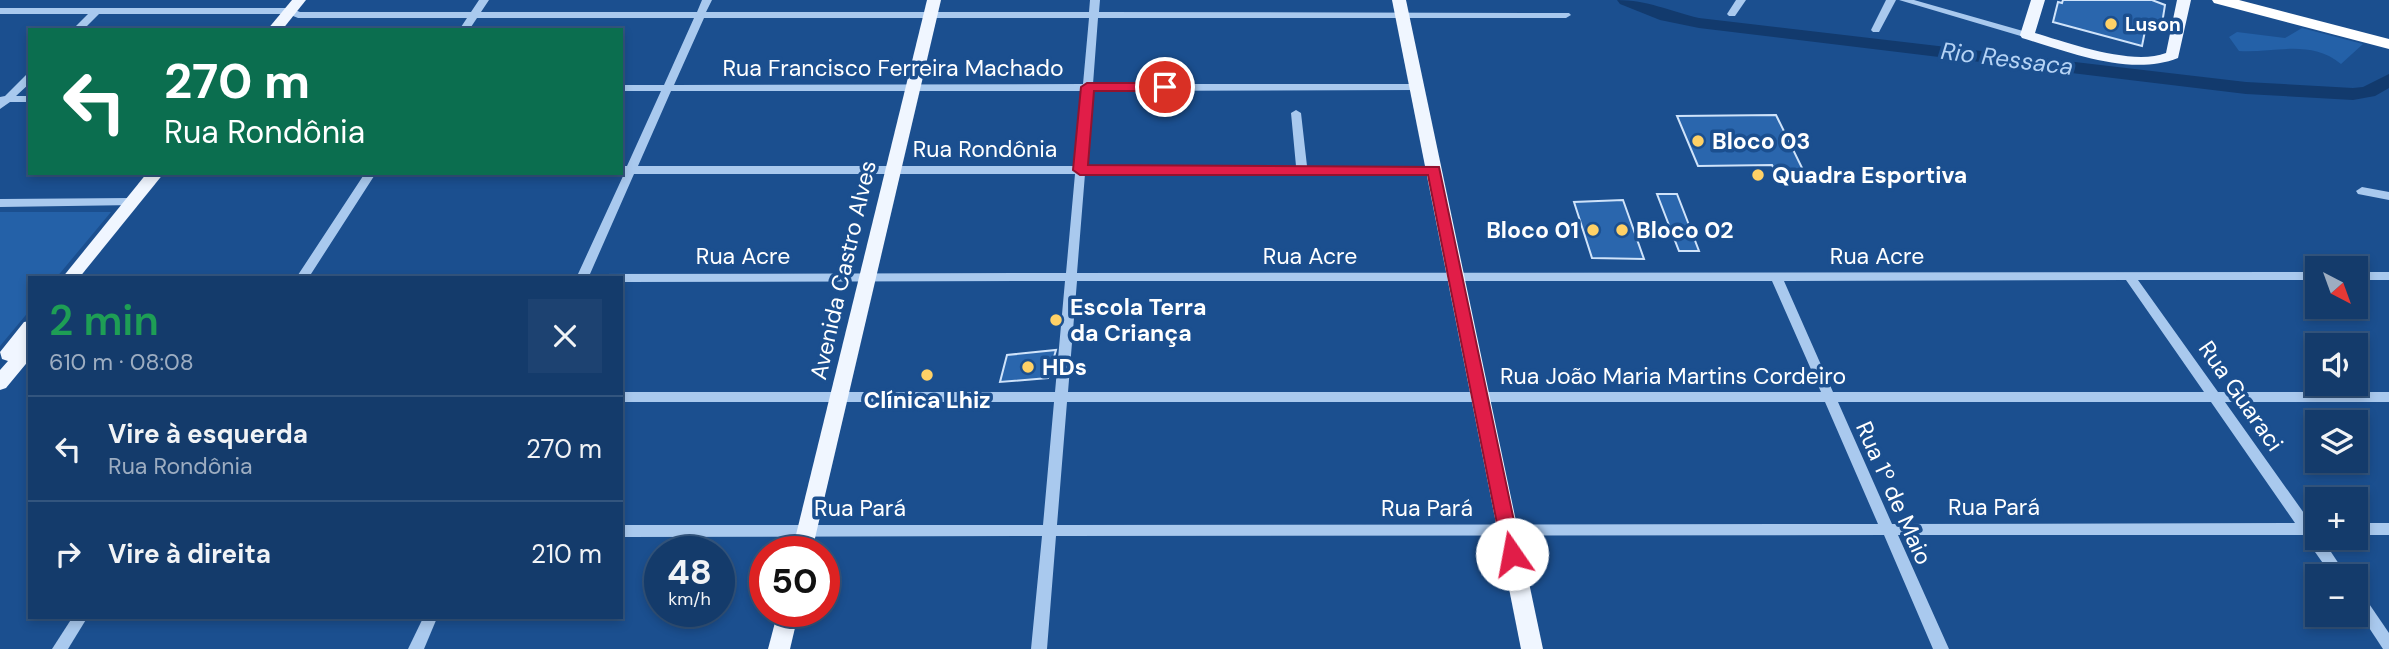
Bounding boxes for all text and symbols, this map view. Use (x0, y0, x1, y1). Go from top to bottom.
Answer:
place label: Luson (2125, 12, 2181, 37)
marker: Luson (2103, 16, 2119, 32)
water label: Rio Ressaca (1939, 35, 2075, 82)
text: 270 m (164, 49, 310, 113)
street label: Rua Francisco Ferreira Machado (722, 53, 1064, 83)
icon: left (49, 56, 140, 147)
pin (1135, 57, 1195, 117)
icon: arrive (1146, 68, 1184, 106)
text: Rua Rondônia (164, 111, 365, 153)
place label: Bloco 03 (1712, 126, 1810, 156)
marker: Bloco 03 (1690, 133, 1706, 149)
street label: Rua Rondônia (913, 134, 1057, 164)
street label: Avenida Castro Alves (803, 158, 883, 382)
place label: Quadra Esportiva (1772, 160, 1967, 190)
marker: Quadra Esportiva (1750, 167, 1766, 183)
place label: Bloco 01 (1486, 215, 1579, 245)
place label: Bloco 02 (1636, 215, 1734, 245)
marker: Bloco 01 (1585, 222, 1601, 238)
marker: Bloco 02 (1614, 222, 1630, 238)
street label: Rua Acre (696, 241, 790, 271)
street label: Rua Acre (1263, 241, 1357, 271)
street label: Rua Acre (1830, 241, 1924, 271)
north arrow (2305, 256, 2368, 318)
map controls (2305, 256, 2368, 627)
place label: Escola Terra da Criança (1070, 292, 1206, 348)
text: 2 min (49, 293, 159, 348)
button: close (528, 299, 602, 373)
marker: Escola Terra da Criança (1048, 312, 1064, 328)
button: sound (2305, 333, 2368, 396)
street label: Rua Guaraci (2192, 335, 2290, 457)
text: 610 m · 08:08 (49, 347, 194, 377)
place label: HDs (1042, 352, 1087, 382)
marker: HDs (1020, 359, 1036, 375)
street label: Rua João Maria Martins Cordeiro (1500, 361, 1846, 391)
marker: Clínica Lhiz (919, 367, 935, 383)
place label: Clínica Lhiz (863, 385, 991, 415)
button: layers (2305, 410, 2368, 473)
text: Vire à esquerda (108, 417, 308, 451)
street label: Rua 1º de Maio (1849, 417, 1939, 569)
icon: left (49, 430, 87, 468)
text: 270 m (526, 432, 602, 466)
text: Rua Rondônia (108, 451, 253, 481)
button: + (2305, 487, 2368, 550)
street label: Rua Pará (1948, 492, 2040, 522)
street label: Rua Pará (814, 493, 906, 523)
street label: Rua Pará (1381, 493, 1473, 523)
position arrow (1475, 517, 1549, 591)
icon: right (49, 535, 87, 573)
speed limit sign: 50 (749, 536, 840, 627)
text: Vire à direita (108, 537, 271, 571)
text: 210 m (531, 537, 602, 571)
text: 48 (667, 549, 712, 595)
button: − (2305, 564, 2368, 627)
text: km/h (668, 587, 711, 611)

